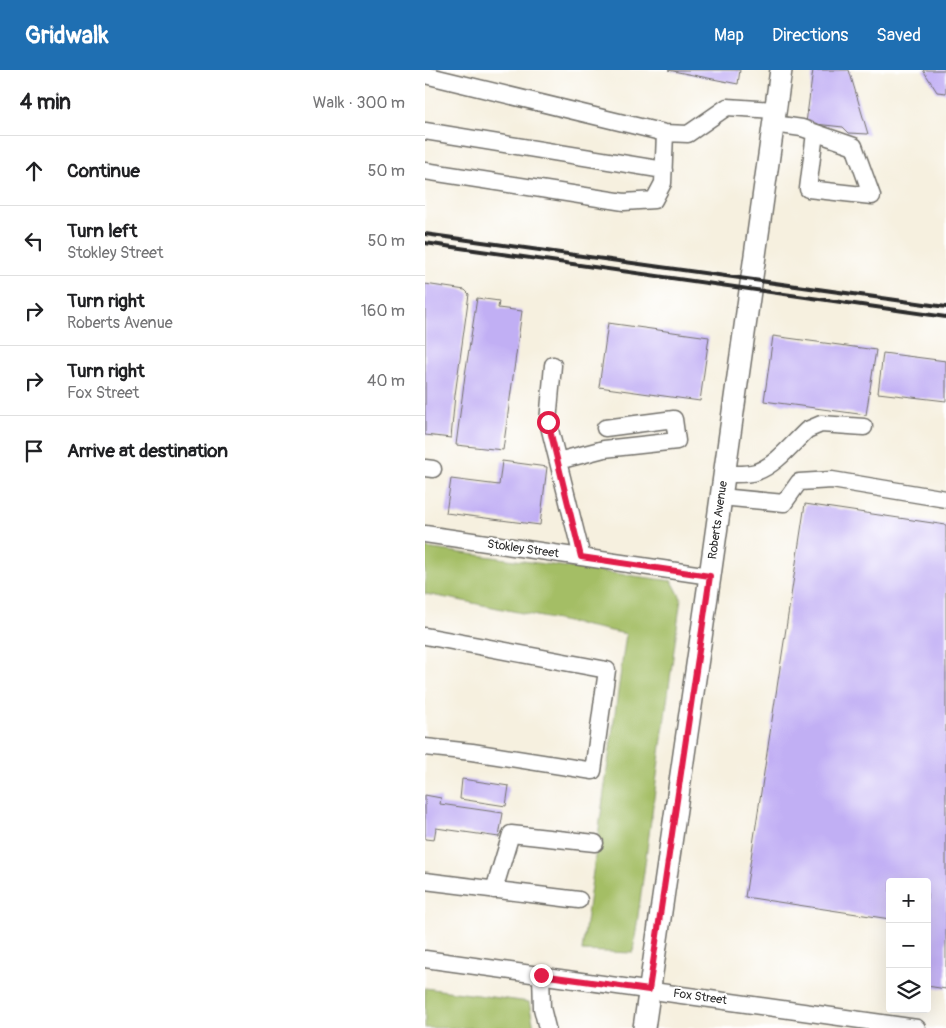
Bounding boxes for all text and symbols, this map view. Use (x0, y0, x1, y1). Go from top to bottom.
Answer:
text: Gridwalk (25, 21, 109, 50)
text: Map (714, 24, 744, 47)
text: Directions (772, 24, 848, 47)
text: Saved (876, 24, 921, 47)
text: 4 min (20, 89, 71, 116)
text: Walk · 300 m (313, 93, 405, 113)
icon: ahead (20, 157, 48, 185)
text: Continue (67, 159, 140, 183)
text: 50 m (368, 161, 405, 181)
text: Turn left (67, 219, 137, 243)
icon: left (20, 227, 48, 255)
text: 50 m (368, 231, 405, 251)
text: Stokley Street (67, 243, 163, 263)
text: Turn right (67, 289, 145, 313)
icon: right (20, 297, 48, 325)
text: 160 m (361, 301, 405, 321)
text: Roberts Avenue (67, 313, 173, 333)
text: Turn right (67, 359, 145, 383)
icon: right (20, 367, 48, 395)
text: 40 m (367, 371, 405, 391)
text: Fox Street (67, 383, 139, 403)
route start (537, 411, 560, 434)
icon: arrive (20, 437, 48, 465)
text: Arrive at destination (67, 439, 228, 463)
street label: Roberts Avenue (705, 480, 731, 560)
street label: Stokley Street (486, 537, 560, 561)
map controls (886, 878, 931, 1013)
button: + (886, 878, 931, 923)
button: − (886, 923, 931, 968)
route end (530, 964, 553, 987)
button: layers (886, 968, 931, 1013)
street label: Fox Street (672, 986, 728, 1008)

